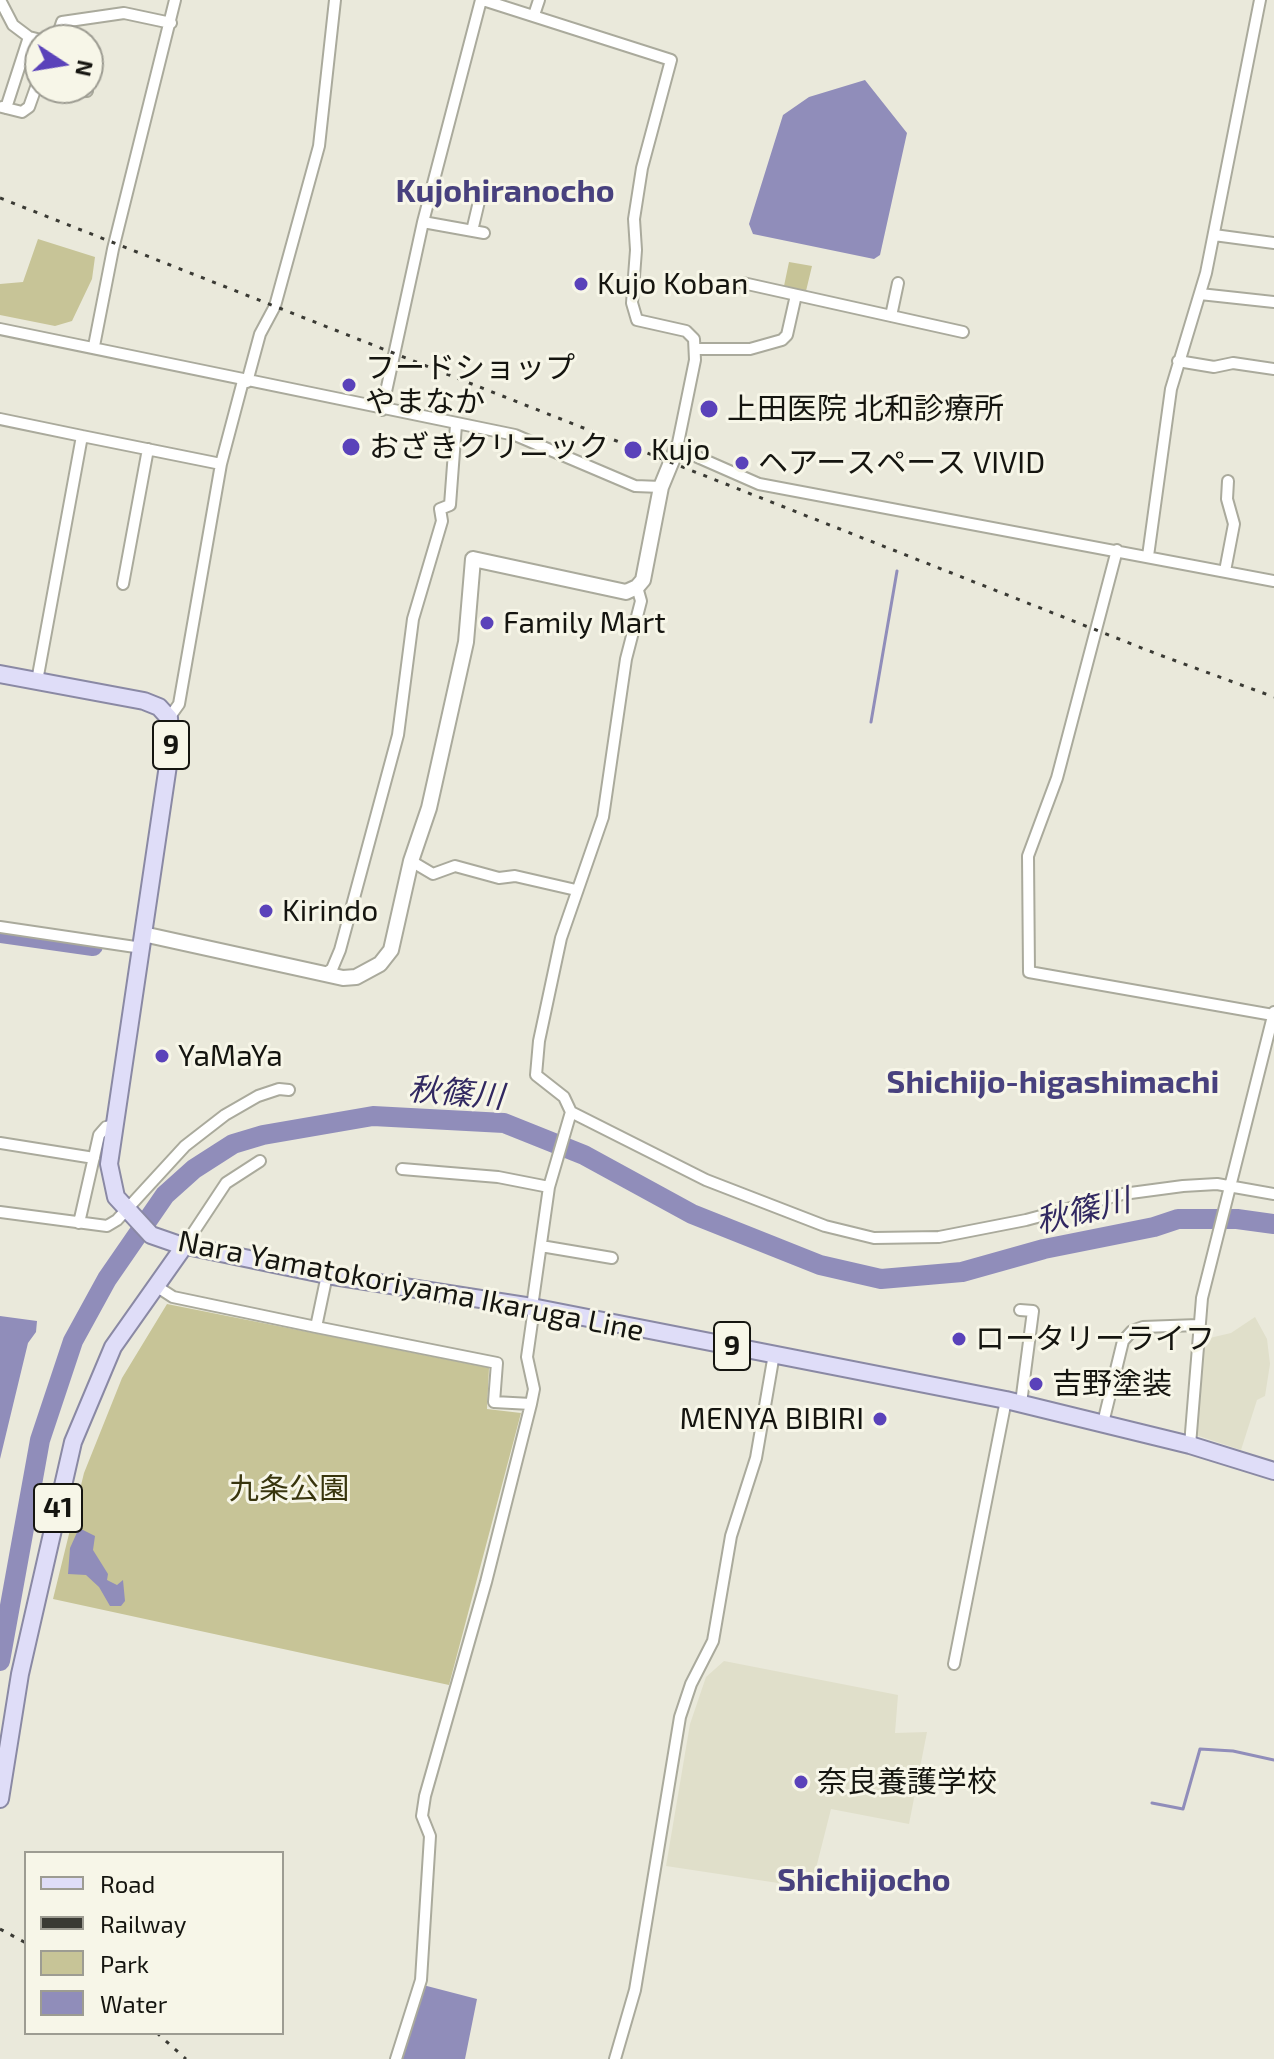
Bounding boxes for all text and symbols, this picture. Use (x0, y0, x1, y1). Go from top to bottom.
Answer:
north arrow (24, 24, 104, 104)
text: N (71, 58, 100, 79)
district label: Kujohiranocho (395, 172, 615, 210)
place label: Kujo Koban (597, 266, 748, 302)
marker: Kujo Koban (572, 275, 590, 293)
place label: フードショップ やまなか (365, 350, 575, 420)
marker: フードショップ やまなか (340, 376, 358, 394)
place label: 上田医院 北和診療所 (727, 391, 1004, 427)
marker: 上田医院 北和診療所 (698, 398, 720, 420)
place label: おざきクリニック (369, 429, 609, 465)
place label: Kujo (651, 432, 710, 468)
marker: おざきクリニック (340, 436, 362, 458)
marker: Kujo (622, 439, 644, 461)
place label: ヘアースペース VIVID (758, 445, 1045, 481)
marker: ヘアースペース VIVID (733, 454, 751, 472)
place label: Family Mart (503, 605, 666, 641)
marker: Family Mart (478, 614, 496, 632)
road number: 9 (153, 721, 189, 769)
place label: Kirindo (282, 893, 378, 929)
marker: Kirindo (257, 902, 275, 920)
place label: YaMaYa (178, 1038, 283, 1074)
marker: YaMaYa (153, 1047, 171, 1065)
district label: Shichijo-higashimachi (887, 1063, 1219, 1101)
water label: 秋篠川 (407, 1070, 505, 1116)
water label: 秋篠川 (1032, 1181, 1134, 1241)
street label: Nara Yamatokoriyama Ikaruga Line (175, 1223, 647, 1349)
place label: ロータリーライフ (975, 1321, 1215, 1357)
road number: 9 (714, 1322, 750, 1370)
marker: ロータリーライフ (950, 1330, 968, 1348)
place label: 吉野塗装 (1052, 1366, 1172, 1402)
marker: 吉野塗装 (1027, 1375, 1045, 1393)
place label: MENYA BIBIRI (680, 1401, 864, 1437)
marker: MENYA BIBIRI (871, 1410, 889, 1428)
park label: 九条公園 (229, 1471, 349, 1507)
road number: 41 (34, 1484, 82, 1532)
place label: 奈良養護学校 (817, 1764, 997, 1800)
marker: 奈良養護学校 (792, 1773, 810, 1791)
legend (24, 1851, 284, 2035)
district label: Shichijocho (777, 1861, 951, 1899)
text: Road (100, 1869, 155, 1898)
text: Railway (100, 1909, 186, 1938)
text: Park (100, 1949, 149, 1978)
text: Water (100, 1989, 167, 2018)

